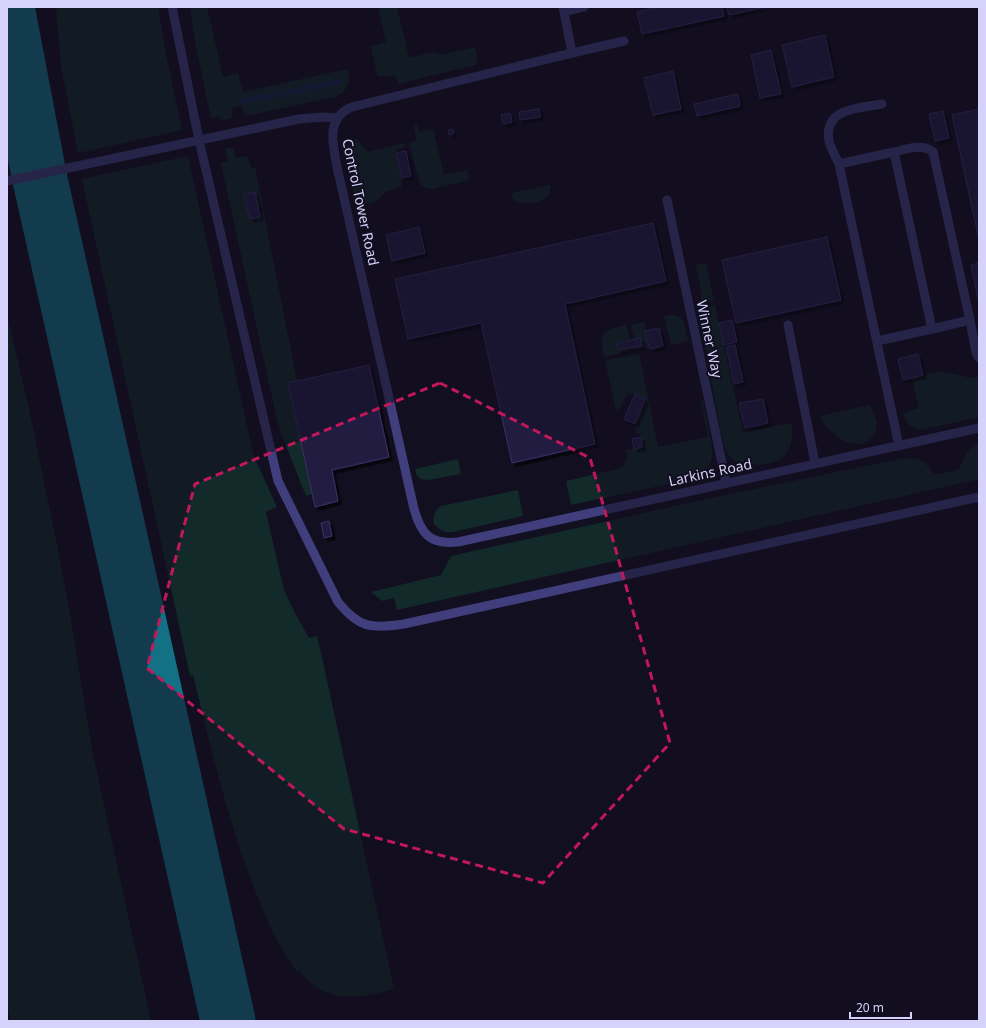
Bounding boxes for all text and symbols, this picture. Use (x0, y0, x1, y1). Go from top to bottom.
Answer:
street label: Control Tower Road (338, 137, 384, 267)
street label: Winner Way (692, 298, 728, 380)
street label: Larkins Road (667, 454, 753, 490)
scale bar (850, 994, 911, 1020)
text: 20 m (856, 999, 884, 1016)

